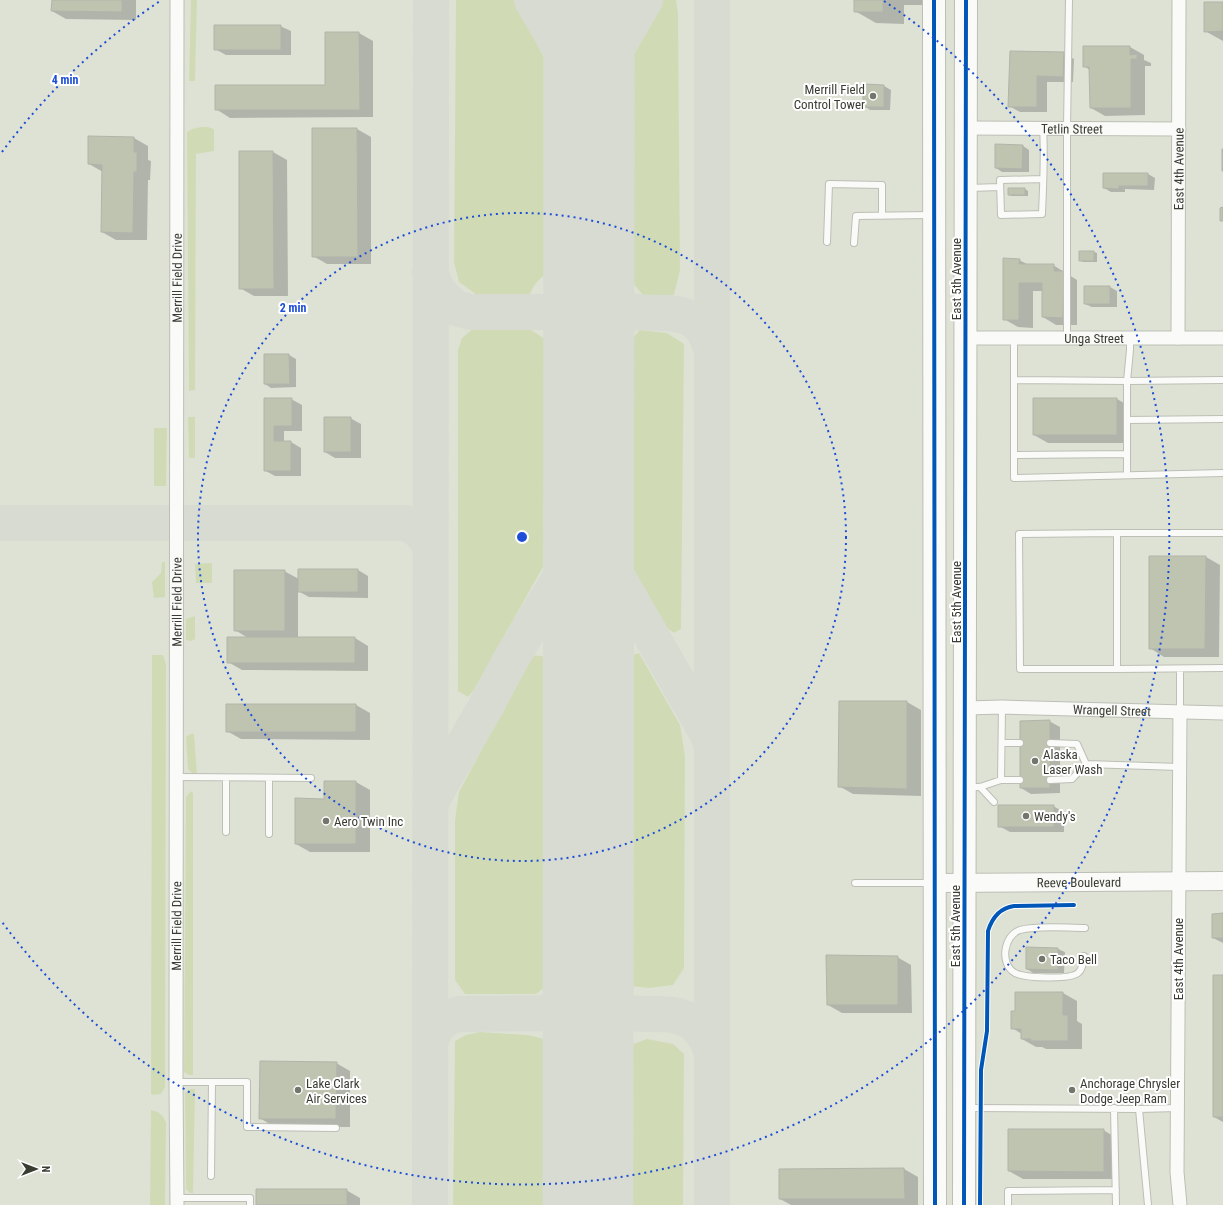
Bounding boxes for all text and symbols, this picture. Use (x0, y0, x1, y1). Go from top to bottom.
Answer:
text: 4 min (52, 73, 78, 87)
place label: Merrill Field Control Tower (794, 82, 865, 112)
marker: Merrill Field Control Tower (868, 91, 878, 101)
street label: Tetlin Street (1041, 121, 1103, 137)
street label: East 4th Avenue (1171, 128, 1187, 210)
street label: Merrill Field Drive (170, 233, 185, 323)
street label: East 5th Avenue (949, 238, 964, 320)
text: 2 min (280, 301, 306, 315)
street label: Unga Street (1064, 331, 1124, 346)
centre of rings (515, 530, 529, 544)
street label: Merrill Field Drive (169, 557, 184, 647)
street label: East 5th Avenue (949, 561, 964, 643)
street label: Wrangell Street (1073, 702, 1151, 719)
place label: Alaska Laser Wash (1043, 747, 1103, 777)
marker: Alaska Laser Wash (1030, 756, 1040, 766)
place label: Wendy's (1034, 809, 1076, 824)
marker: Wendy's (1021, 811, 1031, 821)
place label: Aero Twin Inc (334, 814, 403, 829)
marker: Aero Twin Inc (321, 816, 331, 826)
street label: Reeve Boulevard (1037, 875, 1121, 890)
street label: Merrill Field Drive (169, 881, 184, 971)
street label: East 5th Avenue (948, 885, 963, 967)
street label: East 4th Avenue (1171, 918, 1186, 1000)
place label: Taco Bell (1050, 952, 1097, 967)
marker: Taco Bell (1037, 954, 1047, 964)
place label: Lake Clark Air Services (306, 1076, 367, 1106)
place label: Anchorage Chrysler Dodge Jeep Ram (1080, 1076, 1180, 1106)
marker: Lake Clark Air Services (293, 1085, 303, 1095)
marker: Anchorage Chrysler Dodge Jeep Ram (1067, 1085, 1077, 1095)
north arrow (16, 1149, 56, 1189)
text: N (39, 1166, 52, 1173)

